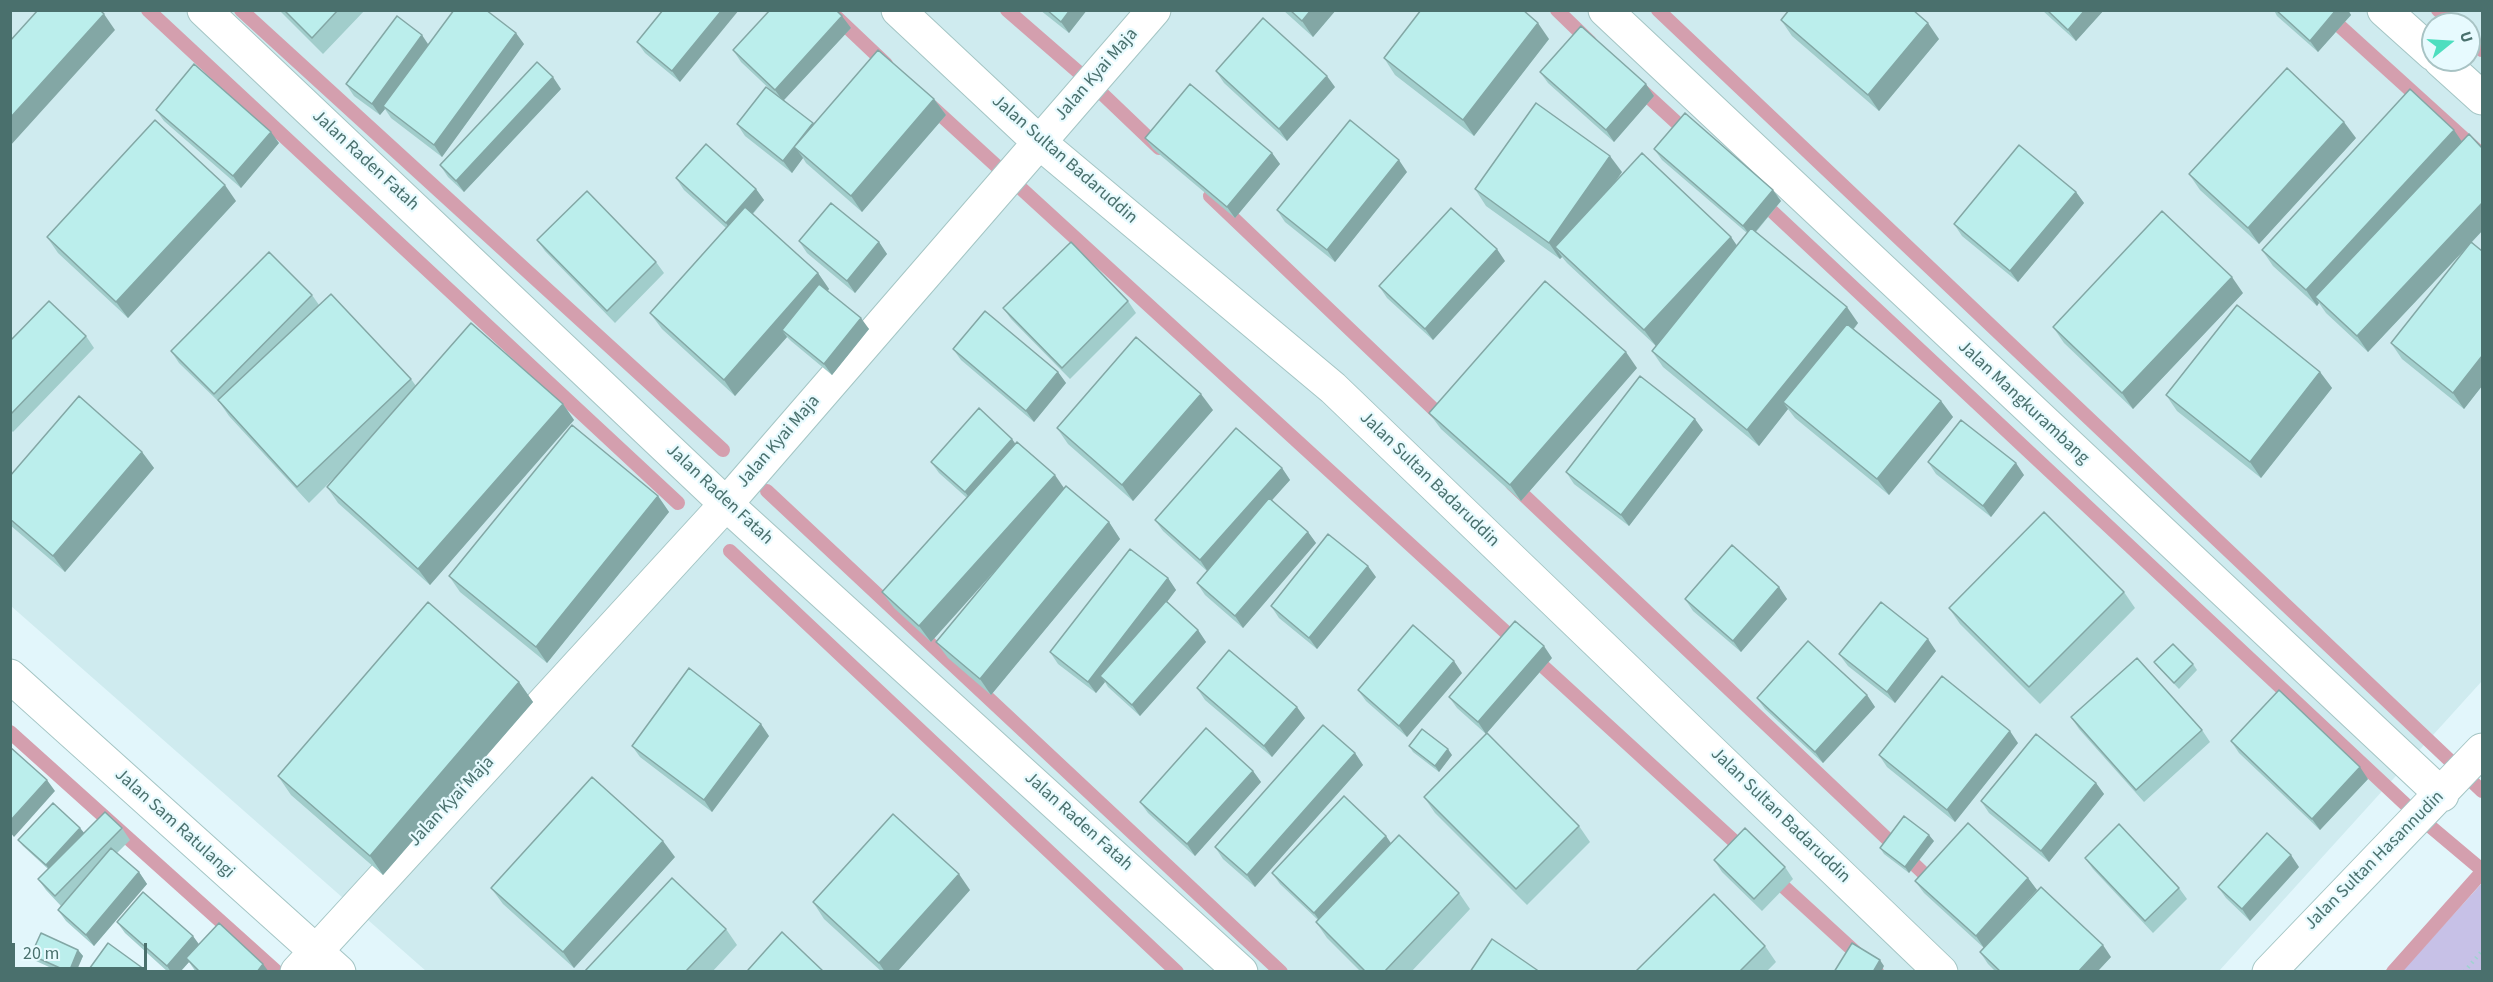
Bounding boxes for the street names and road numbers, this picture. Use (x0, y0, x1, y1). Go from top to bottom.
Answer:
street label: Jalan Kyai Maja (1051, 24, 1143, 126)
street label: Jalan Sultan Badaruddin (987, 91, 1141, 229)
street label: Jalan Raden Fatah (307, 106, 423, 216)
street label: Jalan Mangkurambang (1953, 337, 2093, 469)
street label: Jalan Kyai Maja (733, 391, 825, 493)
street label: Jalan Sultan Badaruddin (1355, 408, 1503, 552)
street label: Jalan Raden Fatah (661, 440, 777, 550)
street label: Jalan Sultan Badaruddin (1706, 744, 1854, 888)
street label: Jalan Kyai Maja (405, 752, 499, 852)
street label: Jalan Sam Ratulangi (110, 764, 238, 884)
street label: Jalan Raden Fatah (1019, 768, 1137, 876)
street label: Jalan Sultan Hasannudin (2301, 787, 2449, 935)

